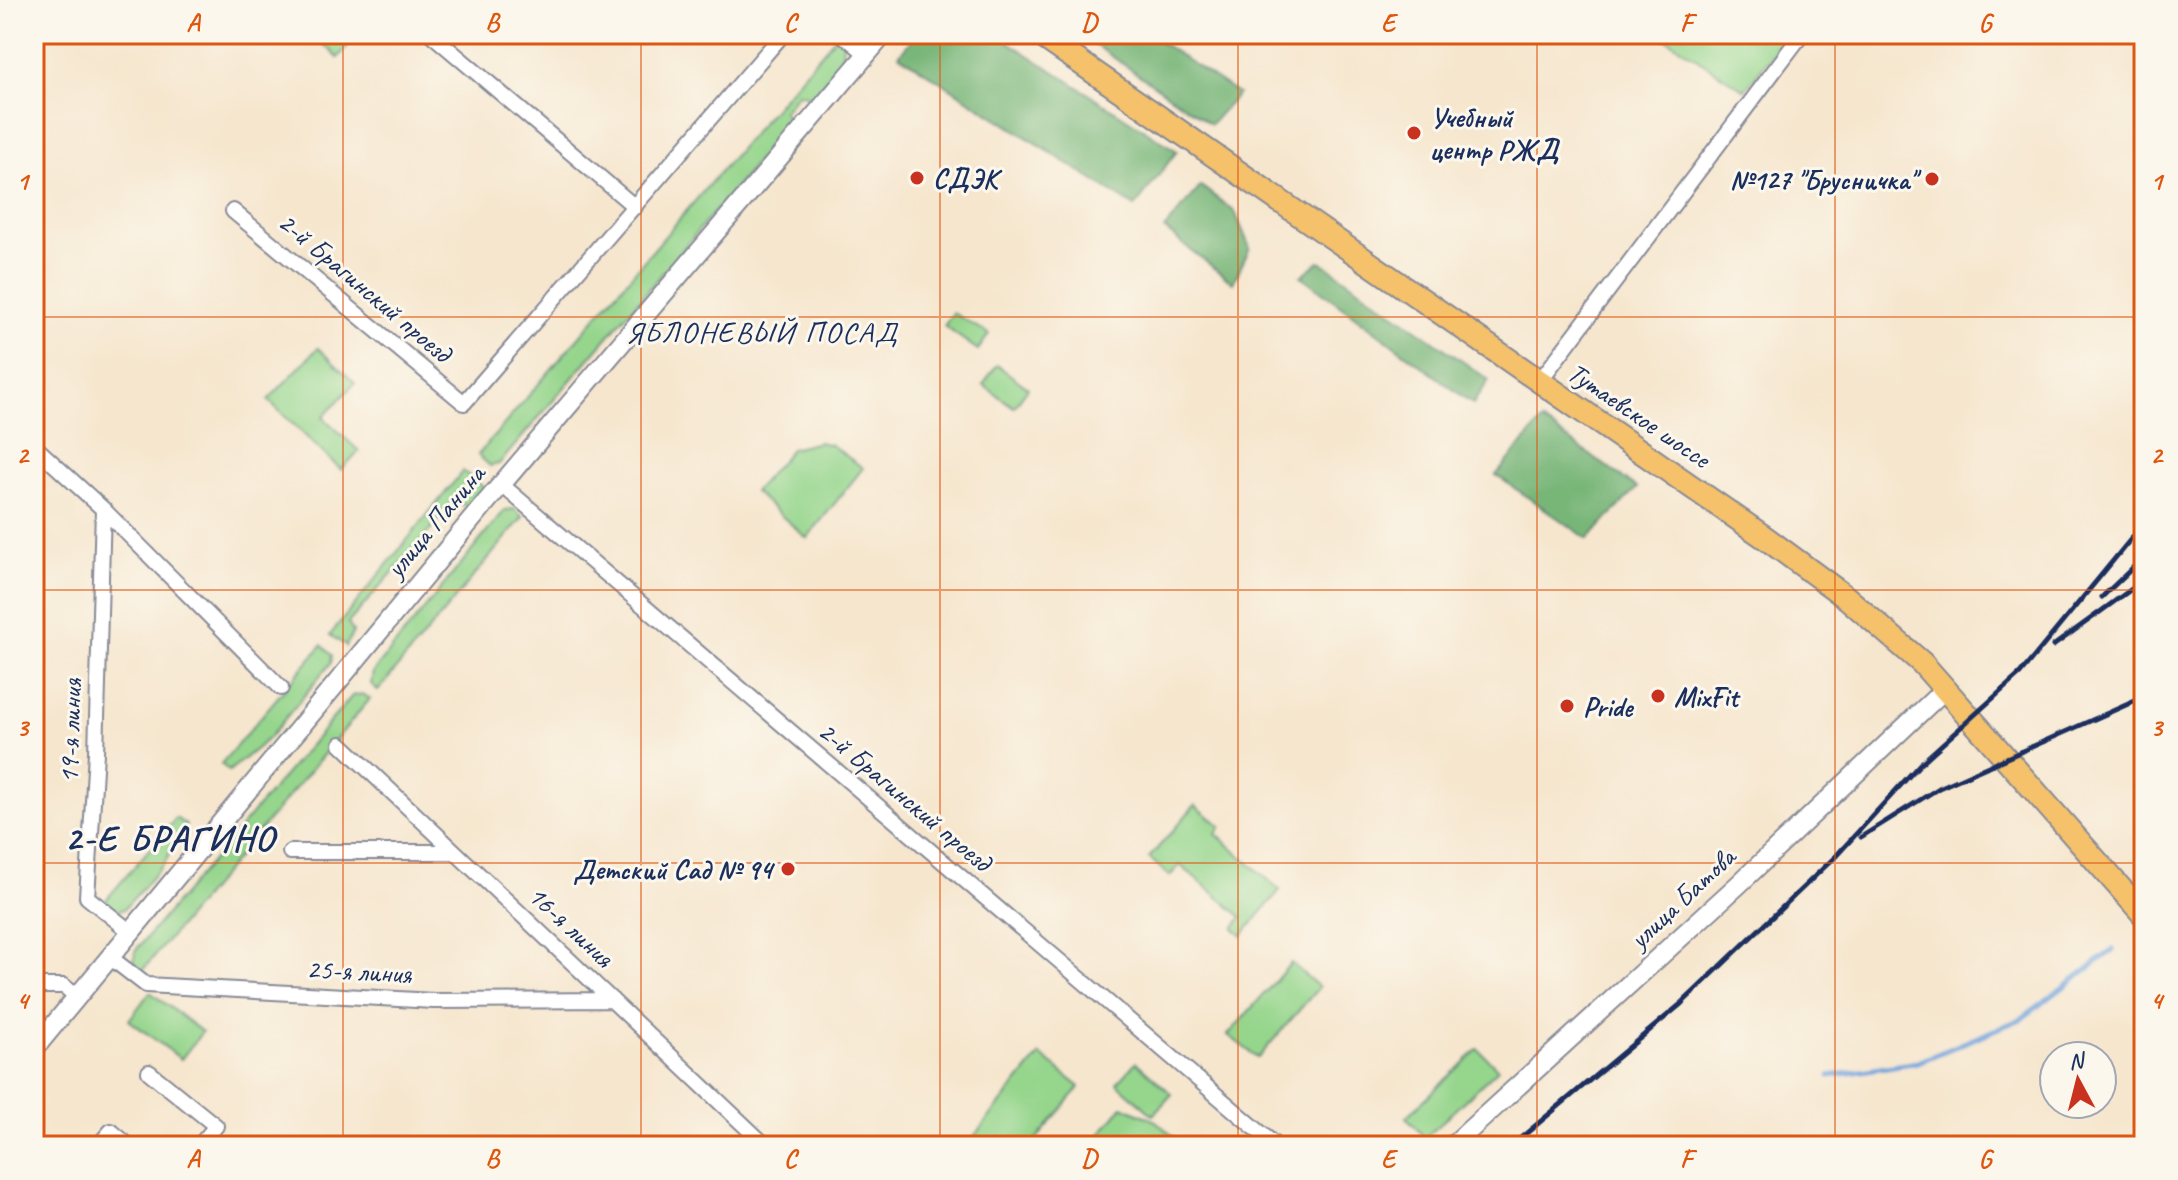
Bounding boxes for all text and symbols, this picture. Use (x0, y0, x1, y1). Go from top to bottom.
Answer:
text: A (186, 6, 201, 39)
text: B (485, 6, 501, 39)
text: C (784, 6, 800, 39)
text: D (1081, 6, 1099, 39)
text: E (1381, 6, 1399, 39)
text: F (1680, 6, 1698, 39)
text: G (1979, 6, 1995, 39)
place label: Учебный центр РЖД (1430, 100, 1561, 167)
marker: Учебный центр РЖД (1405, 124, 1423, 142)
place label: СДЭК (933, 161, 1003, 196)
place label: №127 "Брусничка" (1730, 162, 1922, 197)
text: 1 (16, 165, 31, 198)
text: 1 (2150, 165, 2165, 198)
marker: СДЭК (908, 169, 926, 187)
marker: №127 "Брусничка" (1923, 170, 1941, 188)
street label: 2-й Брагинский проезд (271, 204, 461, 372)
district label: ЯБЛОНЕВЫЙ ПОСАД (626, 313, 899, 351)
street label: Тутаевское шоссе (1561, 355, 1718, 477)
text: 2 (16, 438, 30, 471)
text: 2 (2150, 438, 2164, 471)
street label: улица Панина (376, 455, 494, 586)
street label: 19-я линия (51, 677, 89, 784)
place label: MixFit (1674, 679, 1742, 714)
marker: MixFit (1649, 687, 1667, 705)
place label: Pride (1583, 689, 1635, 724)
marker: Pride (1558, 697, 1576, 715)
text: 3 (16, 711, 30, 744)
text: 3 (2150, 711, 2164, 744)
street label: 2-й Брагинский проезд (811, 713, 1001, 881)
district label: 2-Е БРАГИНО (65, 815, 278, 861)
street label: улица Батова (1620, 838, 1744, 957)
place label: Детский Сад № 94 (573, 852, 775, 887)
marker: Детский Сад № 94 (779, 860, 797, 878)
street label: 16-я линия (521, 877, 622, 975)
street label: 25-я линия (306, 951, 413, 991)
text: 4 (16, 984, 31, 1017)
text: 4 (2150, 984, 2165, 1017)
north arrow (2038, 1040, 2118, 1120)
text: N (2067, 1046, 2088, 1076)
text: A (186, 1142, 201, 1175)
text: B (485, 1142, 501, 1175)
text: C (784, 1142, 800, 1175)
text: D (1081, 1142, 1099, 1175)
text: E (1381, 1142, 1399, 1175)
text: F (1680, 1142, 1698, 1175)
text: G (1979, 1142, 1995, 1175)

